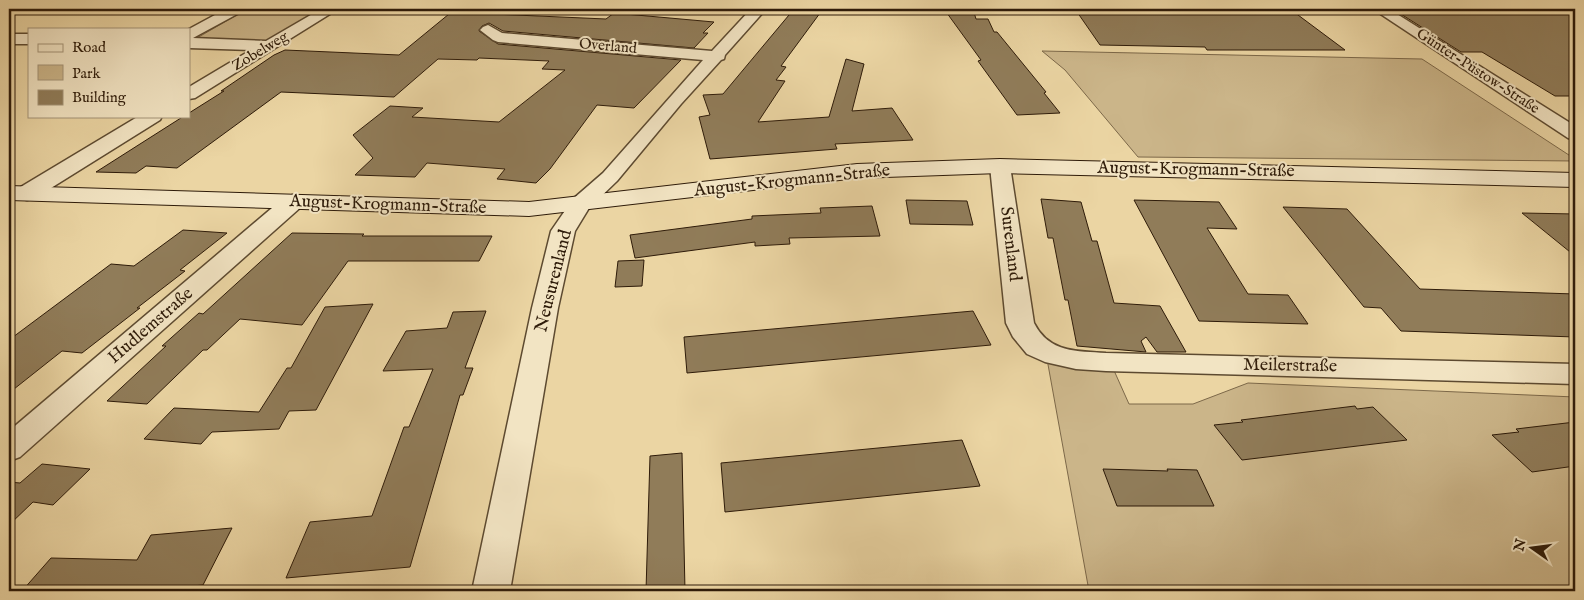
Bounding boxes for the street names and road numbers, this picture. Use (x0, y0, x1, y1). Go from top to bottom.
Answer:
street label: Günter-Püstow-Straße (1413, 24, 1543, 118)
street label: Zobelweg (228, 26, 292, 75)
street label: Overland (578, 34, 639, 58)
street label: August-Krogmann-Straße (1096, 157, 1295, 183)
street label: August-Krogmann-Straße (692, 159, 891, 203)
street label: August-Krogmann-Straße (288, 190, 487, 220)
street label: Surenland (994, 205, 1026, 283)
street label: Neusurenland (530, 227, 578, 335)
street label: Hudlemstraße (104, 283, 198, 369)
street label: Meilerstraße (1243, 354, 1337, 378)

